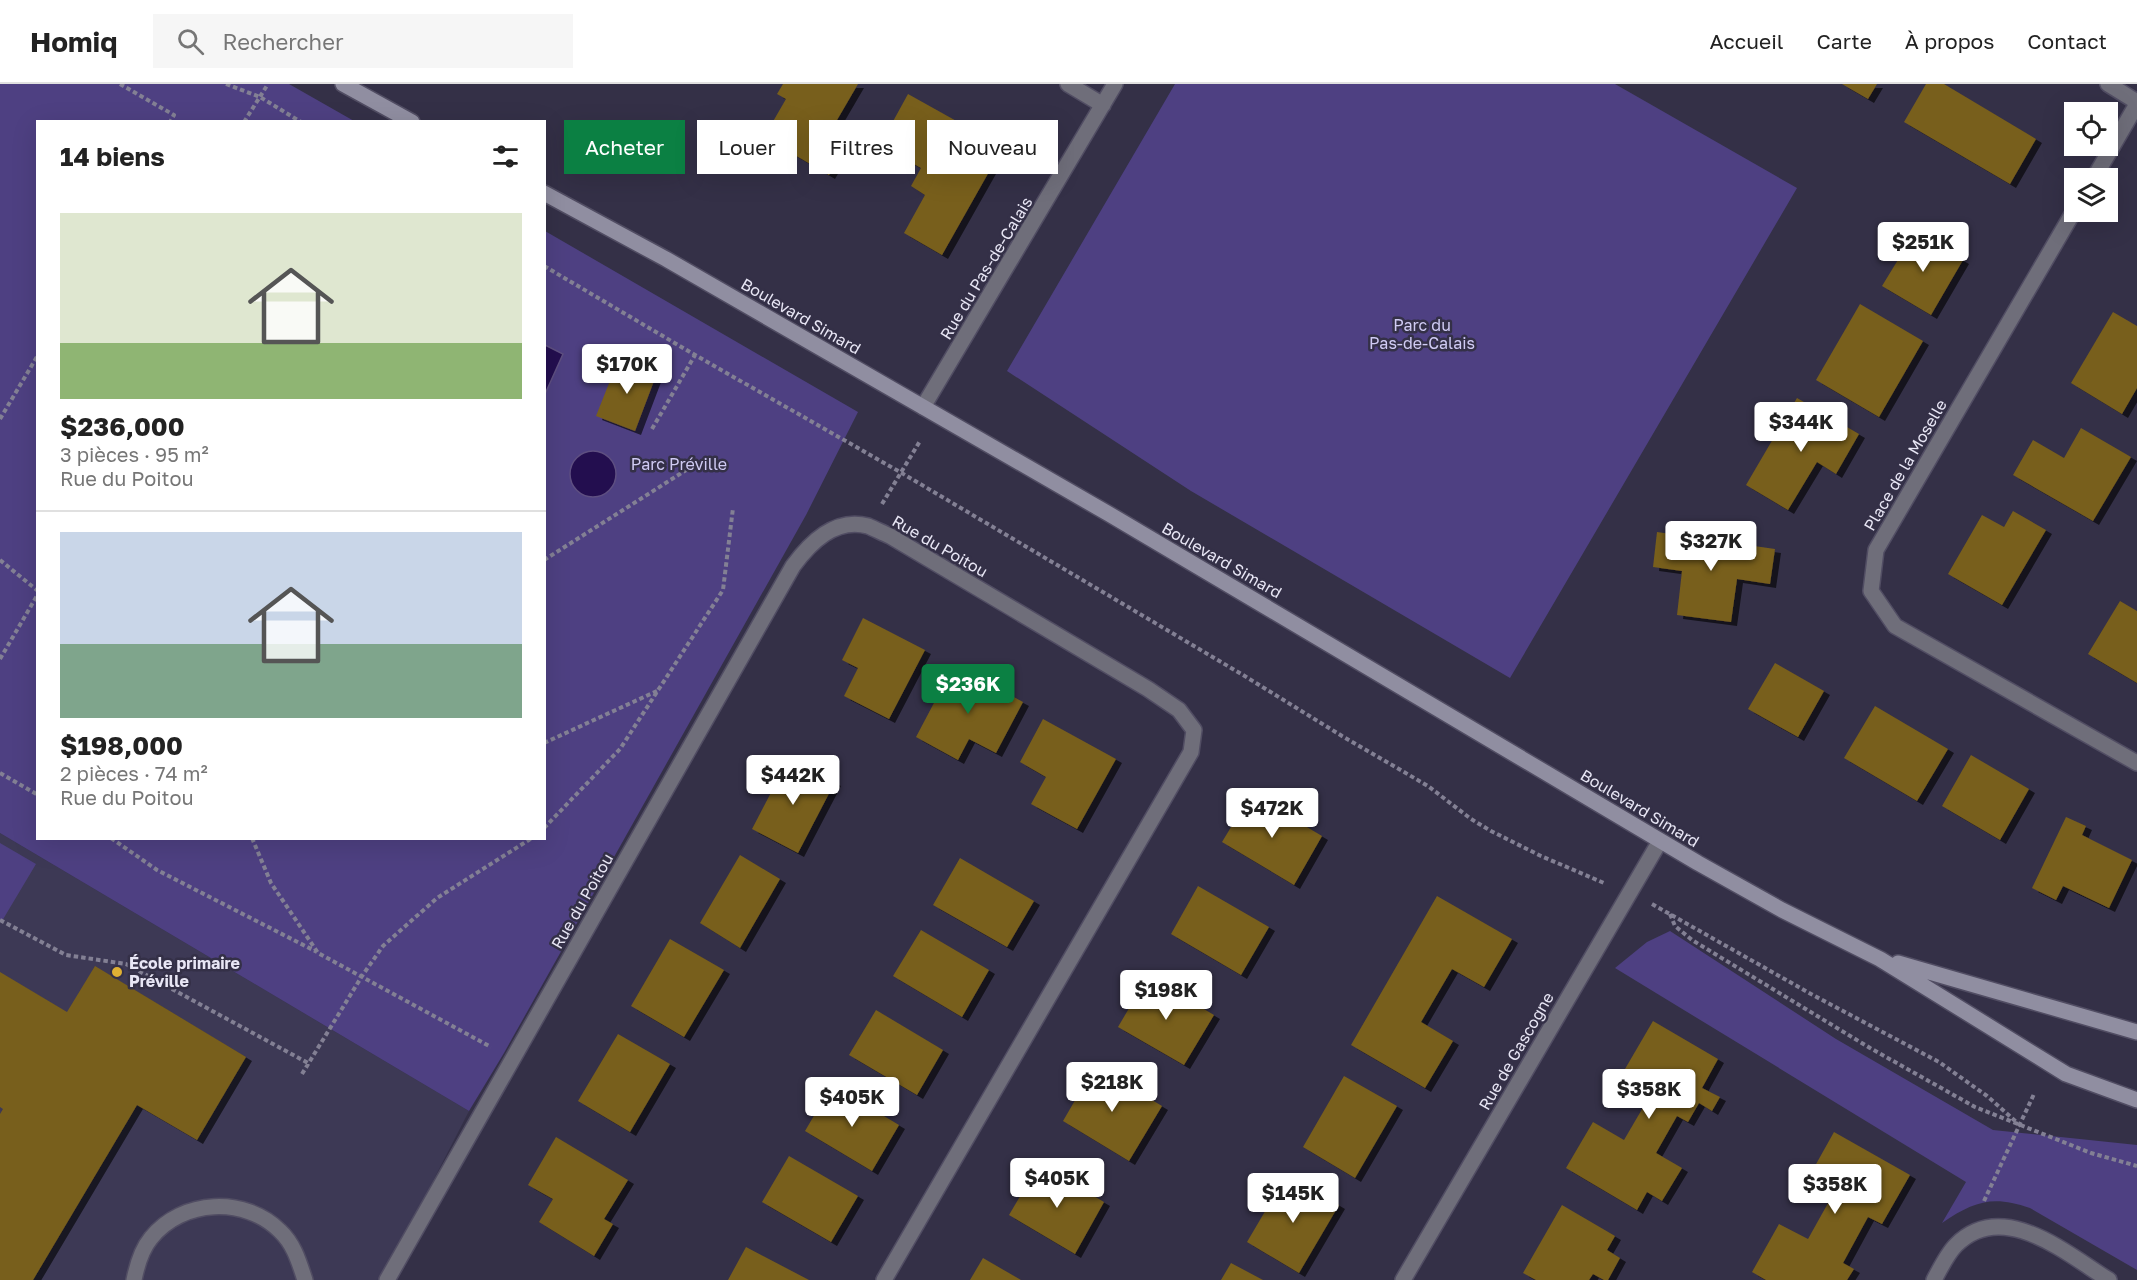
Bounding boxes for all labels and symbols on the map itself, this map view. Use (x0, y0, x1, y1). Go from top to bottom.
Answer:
street label: Rue du Pas-de-Calais (935, 193, 1037, 343)
pin: $251K (1881, 222, 1965, 273)
street label: Boulevard Simard (738, 274, 864, 358)
park label: Parc du Pas-de-Calais (1369, 315, 1475, 353)
pin: $170K (585, 344, 669, 395)
street label: Place de la Moselle (1859, 396, 1951, 534)
pin: $344K (1759, 402, 1843, 453)
park label: Parc Préville (631, 454, 727, 474)
street label: Rue du Poitou (889, 511, 991, 581)
street label: Boulevard Simard (1159, 518, 1285, 602)
pin: $327K (1669, 521, 1753, 572)
pin: $236K (926, 664, 1010, 715)
pin: $442K (751, 755, 835, 806)
street label: Boulevard Simard (1577, 765, 1703, 851)
pin: $472K (1230, 788, 1314, 839)
street label: Rue du Poitou (547, 850, 617, 952)
place label: École primaire Préville (129, 953, 240, 991)
marker: École primaire Préville (110, 965, 124, 979)
pin: $198K (1124, 970, 1208, 1021)
street label: Rue de Gascogne (1474, 989, 1558, 1113)
pin: $218K (1070, 1062, 1154, 1113)
pin: $358K (1607, 1069, 1691, 1120)
pin: $405K (810, 1077, 894, 1128)
pin: $405K (1015, 1158, 1099, 1209)
pin: $358K (1793, 1164, 1877, 1215)
pin: $145K (1251, 1173, 1335, 1224)

